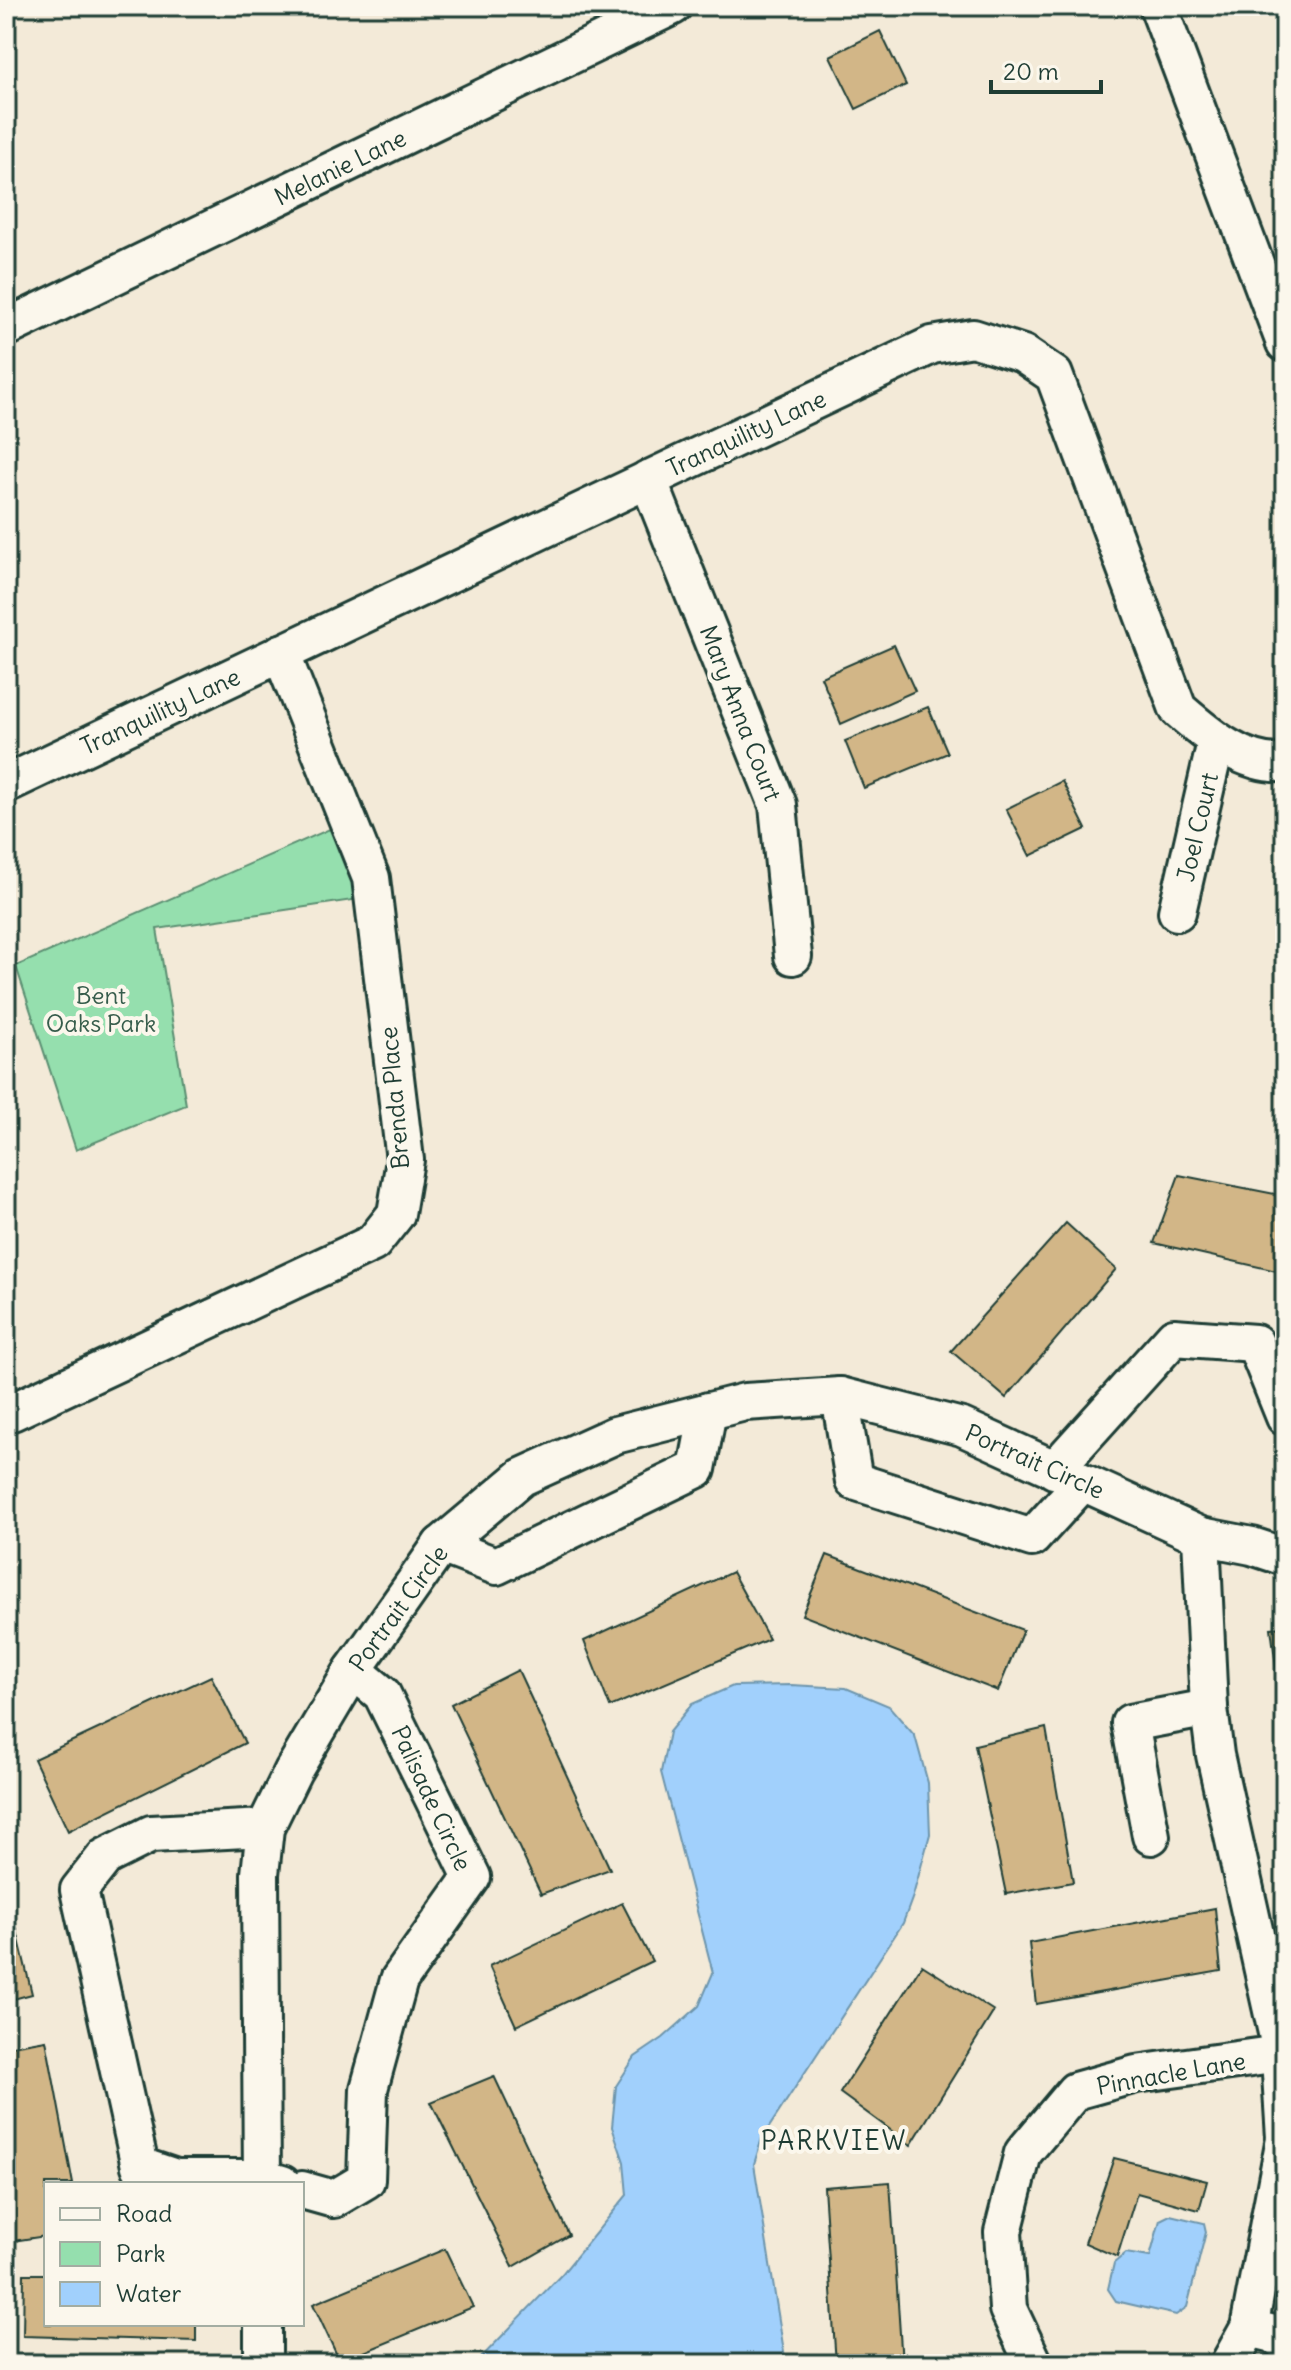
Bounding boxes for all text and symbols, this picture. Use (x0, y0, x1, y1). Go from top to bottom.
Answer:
scale bar (991, 44, 1101, 94)
text: 20 m (1003, 56, 1059, 86)
street label: Melanie Lane (269, 122, 411, 212)
street label: Tranquility Lane (662, 383, 830, 483)
street label: Mary Anna Court (694, 621, 788, 805)
street label: Tranquility Lane (76, 661, 244, 761)
street label: Joel Court (1170, 770, 1224, 884)
park label: Bent Oaks Park (46, 980, 156, 1038)
street label: Brenda Place (373, 1025, 415, 1171)
street label: Portrait Circle (961, 1417, 1109, 1505)
street label: Portrait Circle (342, 1539, 454, 1677)
street label: Palisade Circle (385, 1721, 479, 1875)
street label: Pinnacle Lane (1094, 2045, 1248, 2101)
district label: PARKVIEW (761, 2124, 907, 2157)
legend (44, 2182, 304, 2326)
text: Road (116, 2198, 172, 2228)
text: Park (116, 2238, 166, 2268)
text: Water (116, 2278, 181, 2308)

